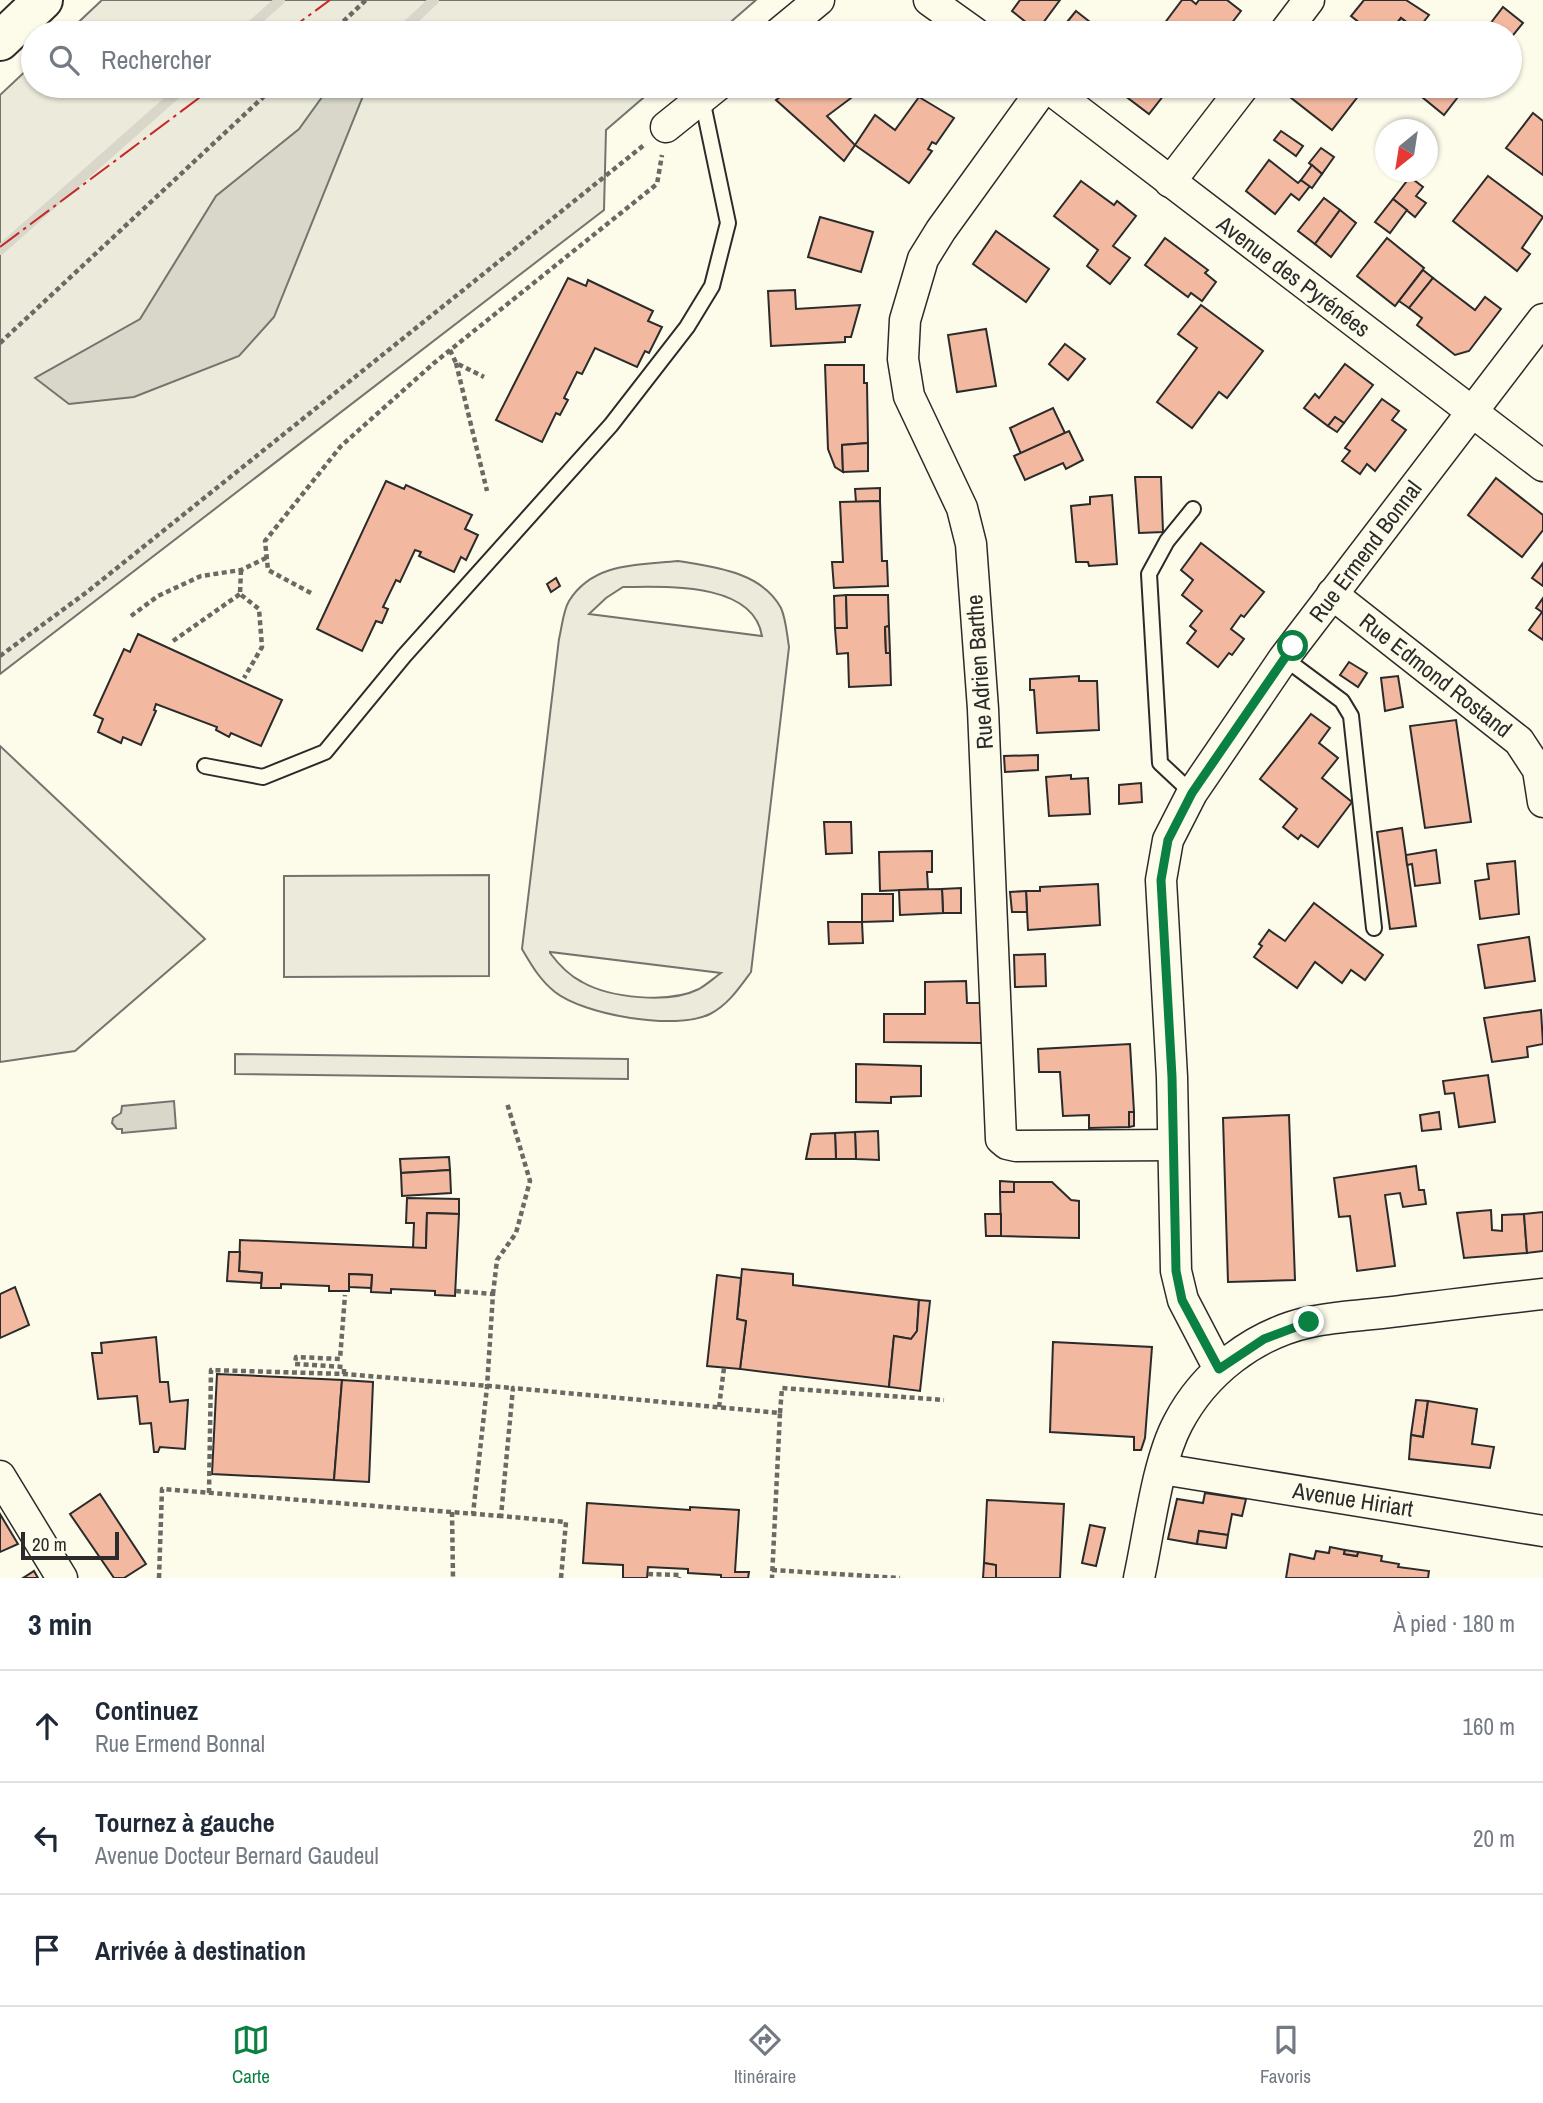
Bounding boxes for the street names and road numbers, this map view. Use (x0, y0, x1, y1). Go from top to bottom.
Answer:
street label: Avenue des Pyrénées (1210, 208, 1377, 344)
street label: Rue Ermend Bonnal (1302, 474, 1428, 628)
street label: Rue Adrien Barthe (958, 594, 1000, 750)
street label: Rue Edmond Rostand (1353, 606, 1519, 744)
street label: Avenue Hiriart (1290, 1474, 1415, 1524)

